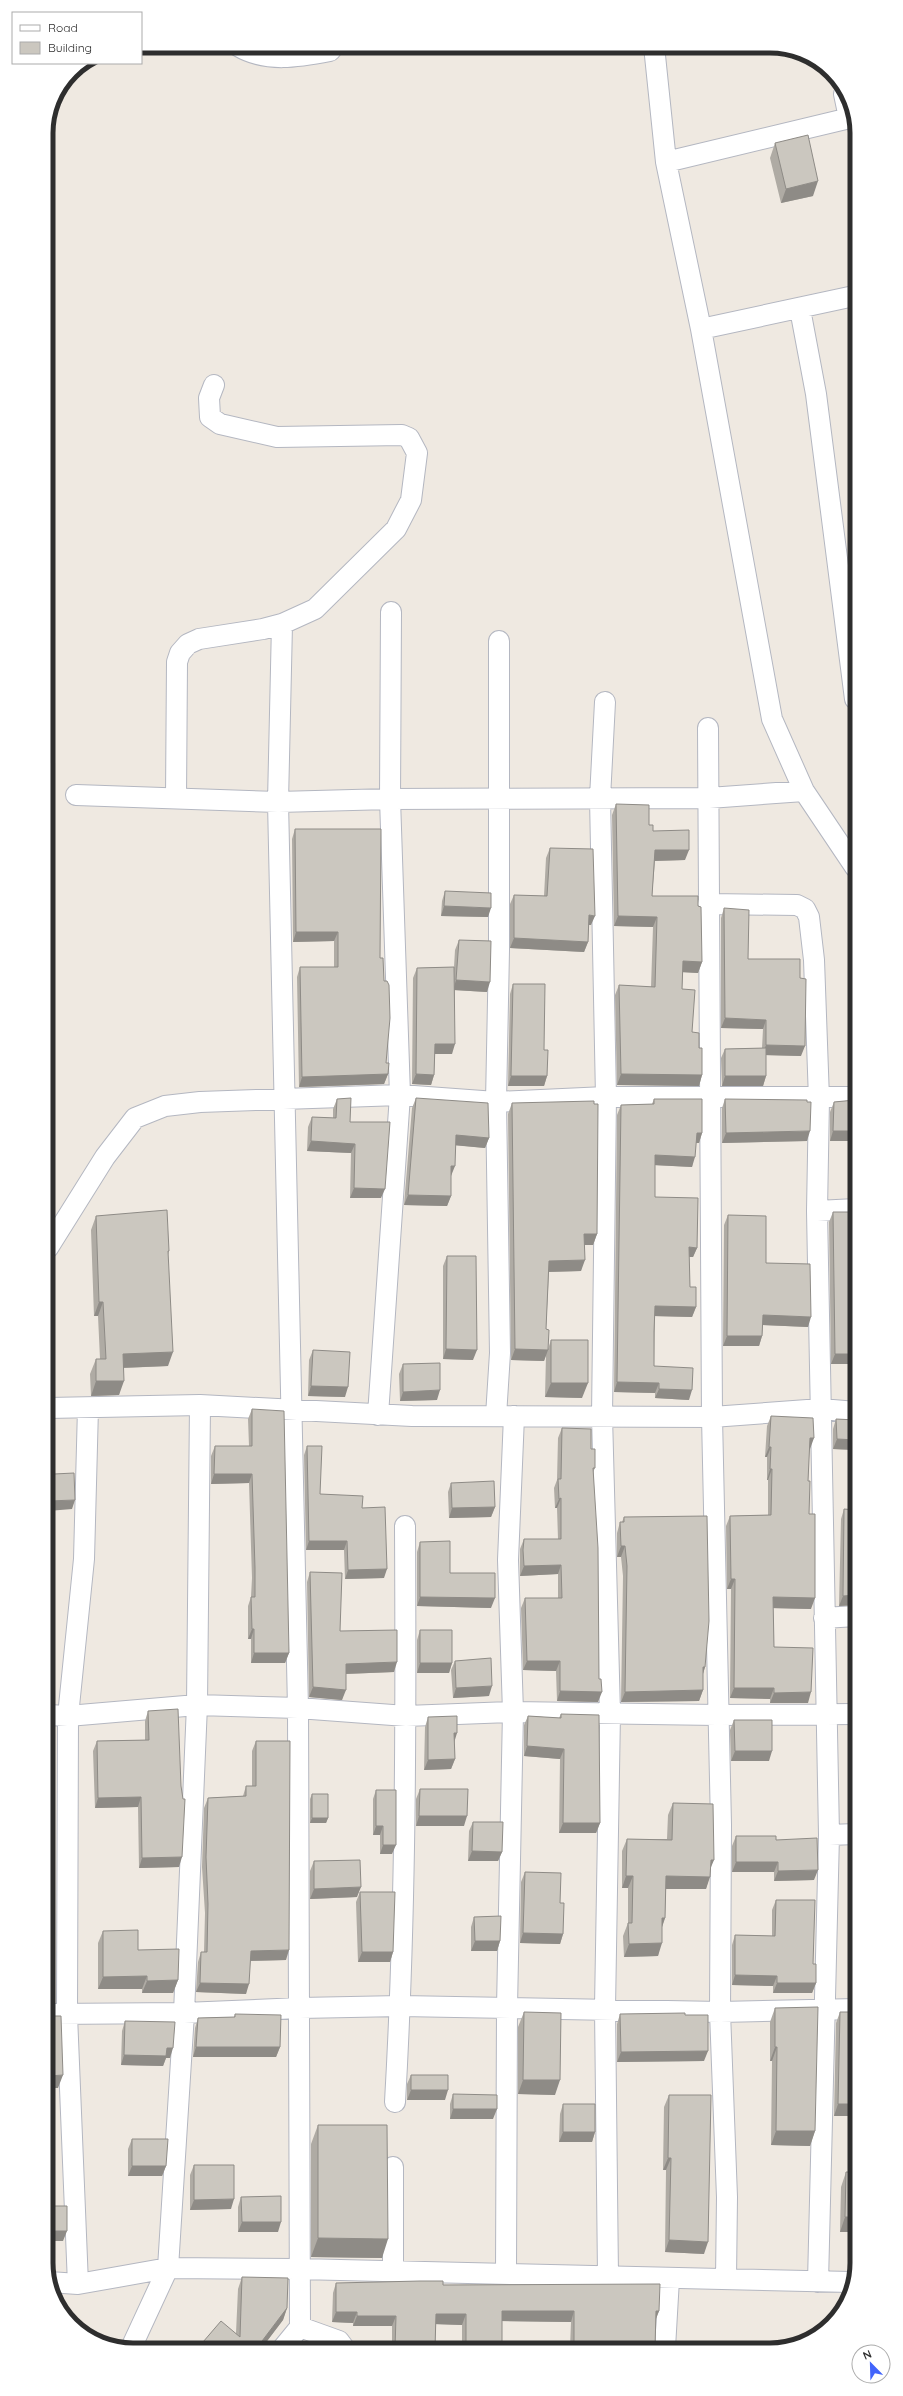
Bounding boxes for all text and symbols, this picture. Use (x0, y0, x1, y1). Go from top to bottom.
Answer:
legend (12, 12, 142, 64)
text: Road (48, 20, 78, 35)
text: Building (48, 40, 92, 55)
north arrow (851, 2344, 891, 2384)
text: N (861, 2347, 874, 2363)

